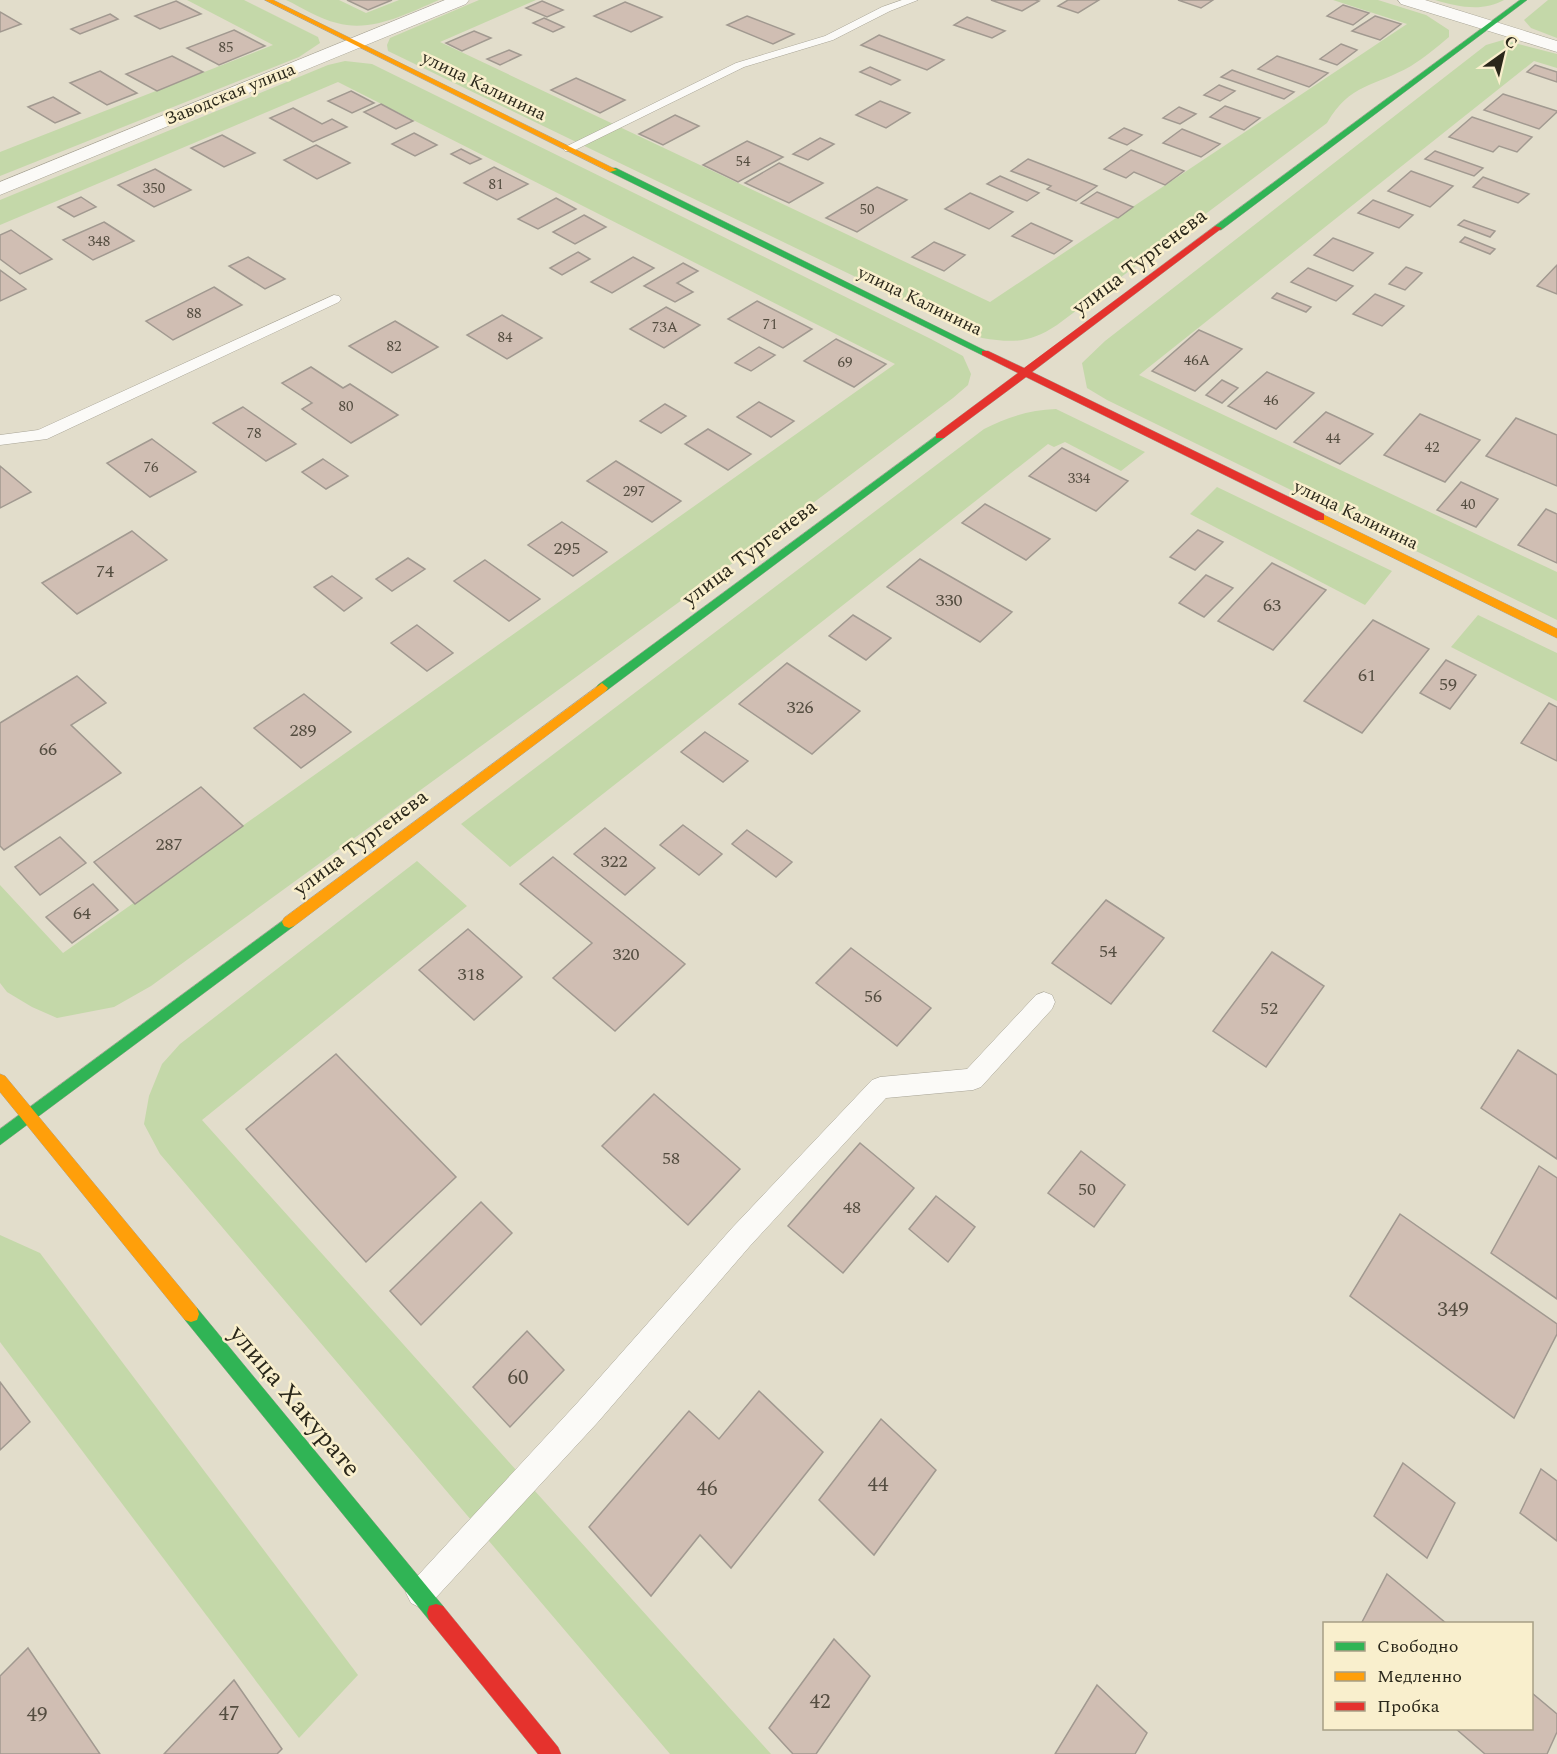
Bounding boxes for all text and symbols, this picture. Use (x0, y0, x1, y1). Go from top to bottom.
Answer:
north arrow (1473, 24, 1533, 84)
text: С (1499, 29, 1522, 56)
house number: 85 (218, 36, 234, 59)
street label: улица Калинина (416, 44, 551, 128)
street label: Заводская улица (161, 55, 300, 132)
house number: 54 (735, 150, 751, 173)
house number: 81 (488, 173, 504, 196)
house number: 350 (143, 177, 165, 200)
house number: 50 (859, 198, 875, 221)
street label: улица Тургенева (1065, 200, 1215, 324)
house number: 348 (88, 230, 110, 253)
street label: улица Калинина (852, 259, 987, 343)
house number: 88 (186, 302, 202, 325)
house number: 71 (762, 313, 778, 336)
house number: 73А (652, 316, 678, 339)
house number: 84 (497, 326, 513, 349)
house number: 82 (386, 335, 402, 358)
house number: 46А (1184, 349, 1210, 372)
house number: 69 (837, 351, 853, 374)
house number: 46 (1263, 389, 1279, 412)
house number: 80 (338, 395, 354, 418)
house number: 78 (246, 422, 262, 445)
house number: 44 (1325, 427, 1341, 450)
house number: 42 (1424, 436, 1440, 459)
house number: 76 (143, 456, 159, 479)
house number: 334 (1068, 467, 1091, 490)
street label: улица Калинина (1288, 473, 1423, 557)
house number: 297 (623, 480, 645, 503)
street label: улица Тургенева (675, 491, 825, 615)
house number: 40 (1460, 493, 1476, 516)
house number: 295 (554, 535, 581, 562)
house number: 74 (96, 558, 114, 585)
house number: 330 (936, 587, 963, 614)
house number: 63 (1263, 592, 1281, 619)
house number: 61 (1358, 662, 1376, 689)
house number: 59 (1439, 671, 1457, 698)
house number: 326 (787, 694, 814, 721)
house number: 289 (290, 717, 317, 744)
house number: 66 (39, 736, 57, 763)
street label: улица Тургенева (286, 781, 436, 905)
house number: 287 (156, 831, 183, 858)
house number: 322 (601, 848, 628, 875)
house number: 64 (73, 900, 91, 927)
house number: 54 (1099, 938, 1117, 965)
house number: 320 (613, 941, 640, 968)
house number: 318 (458, 961, 485, 988)
house number: 56 (864, 983, 882, 1010)
house number: 52 (1260, 995, 1278, 1022)
house number: 58 (662, 1145, 680, 1172)
house number: 50 (1078, 1176, 1096, 1203)
house number: 48 (843, 1194, 861, 1221)
house number: 349 (1437, 1294, 1469, 1326)
street label: улица Хакурате (218, 1315, 371, 1486)
house number: 60 (508, 1362, 529, 1394)
house number: 44 (868, 1469, 889, 1501)
house number: 46 (697, 1473, 718, 1505)
legend (1323, 1622, 1533, 1730)
text: Свободно (1377, 1633, 1458, 1660)
text: Медленно (1377, 1663, 1462, 1690)
house number: 42 (810, 1686, 831, 1718)
text: Пробка (1377, 1693, 1440, 1720)
house number: 47 (219, 1698, 240, 1730)
house number: 49 (27, 1699, 48, 1731)

